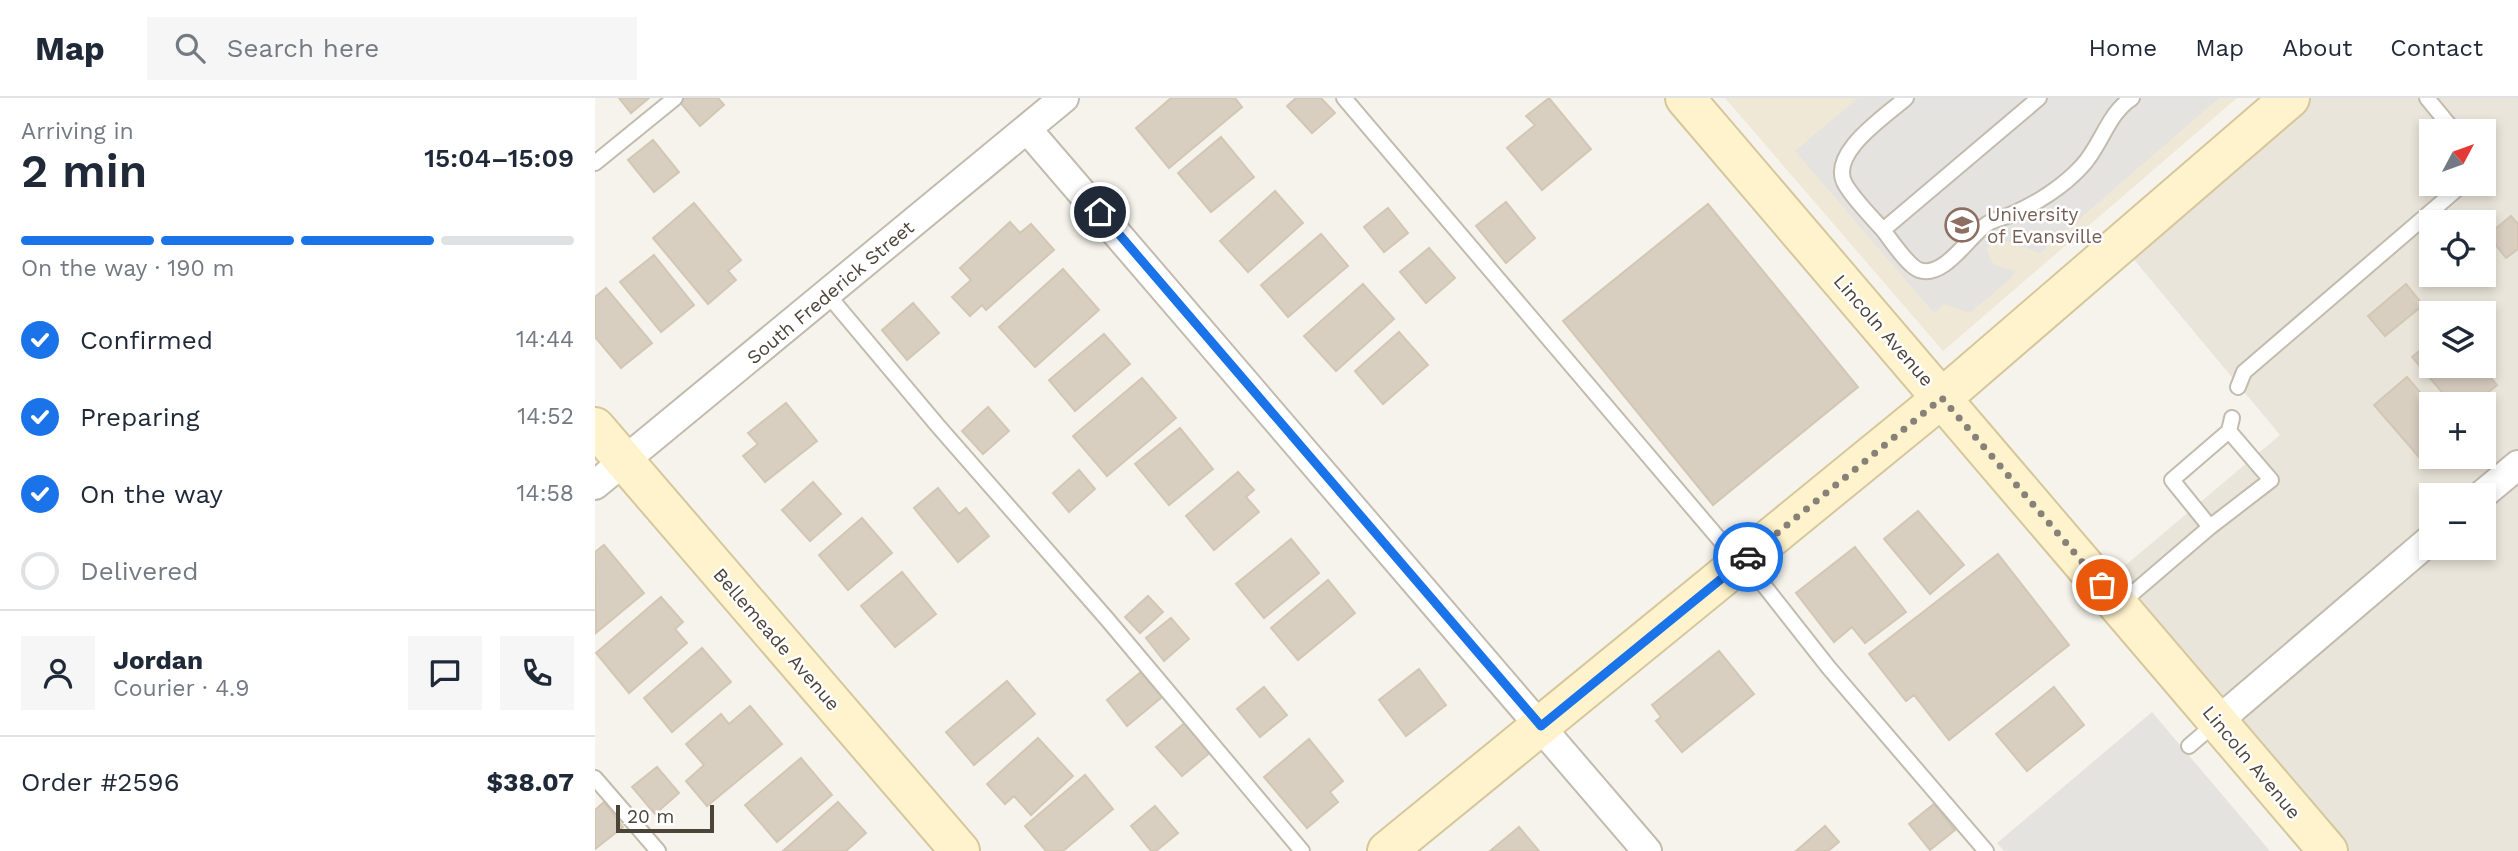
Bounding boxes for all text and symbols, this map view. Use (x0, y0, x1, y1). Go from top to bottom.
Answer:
search box (147, 17, 637, 80)
text: Map (35, 29, 105, 68)
icon: search (171, 29, 209, 67)
text: Search here (227, 33, 379, 63)
text: Home (2089, 34, 2157, 62)
text: Map (2195, 34, 2244, 62)
text: About (2282, 34, 2352, 62)
text: Contact (2390, 34, 2483, 62)
text: Arriving in (21, 118, 134, 145)
north arrow (2419, 119, 2495, 196)
map controls (2419, 119, 2496, 560)
text: 15:04–15:09 (424, 143, 574, 173)
text: 2 min (21, 144, 147, 198)
pin (1070, 182, 1130, 242)
icon: home (1081, 193, 1119, 231)
place label: University of Evansville (1987, 203, 2102, 248)
school or university icon: University of Evansville (1943, 206, 1981, 244)
button: locate (2419, 210, 2496, 287)
street label: South Frederick Street (742, 216, 919, 369)
text: On the way · 190 m (21, 255, 234, 282)
street label: Lincoln Avenue (1829, 270, 1938, 391)
button: layers (2419, 301, 2496, 378)
icon: check (21, 321, 59, 359)
text: Confirmed (80, 325, 213, 355)
text: 14:44 (516, 326, 574, 353)
button: + (2419, 392, 2496, 469)
icon: check (21, 398, 59, 436)
text: Preparing (80, 402, 200, 432)
text: 14:52 (517, 403, 574, 430)
icon: check (21, 475, 59, 513)
text: On the way (80, 479, 223, 509)
text: 14:58 (517, 480, 574, 507)
button: − (2419, 483, 2496, 560)
courier (1713, 522, 1783, 592)
icon: car (1729, 538, 1767, 576)
pin (2072, 555, 2132, 615)
text: Delivered (80, 556, 199, 586)
street label: Bellemeade Avenue (708, 563, 845, 715)
icon: bag (2083, 566, 2121, 604)
button: person (21, 636, 95, 710)
button: chat (408, 636, 482, 710)
button: phone (500, 636, 574, 710)
text: Jordan (113, 645, 203, 675)
text: Courier · 4.9 (113, 675, 249, 702)
street label: Lincoln Avenue (2198, 701, 2306, 824)
text: Order #2596 (21, 767, 179, 797)
text: $38.07 (486, 767, 574, 797)
scale bar (616, 802, 714, 834)
text: 20 m (627, 805, 674, 828)

